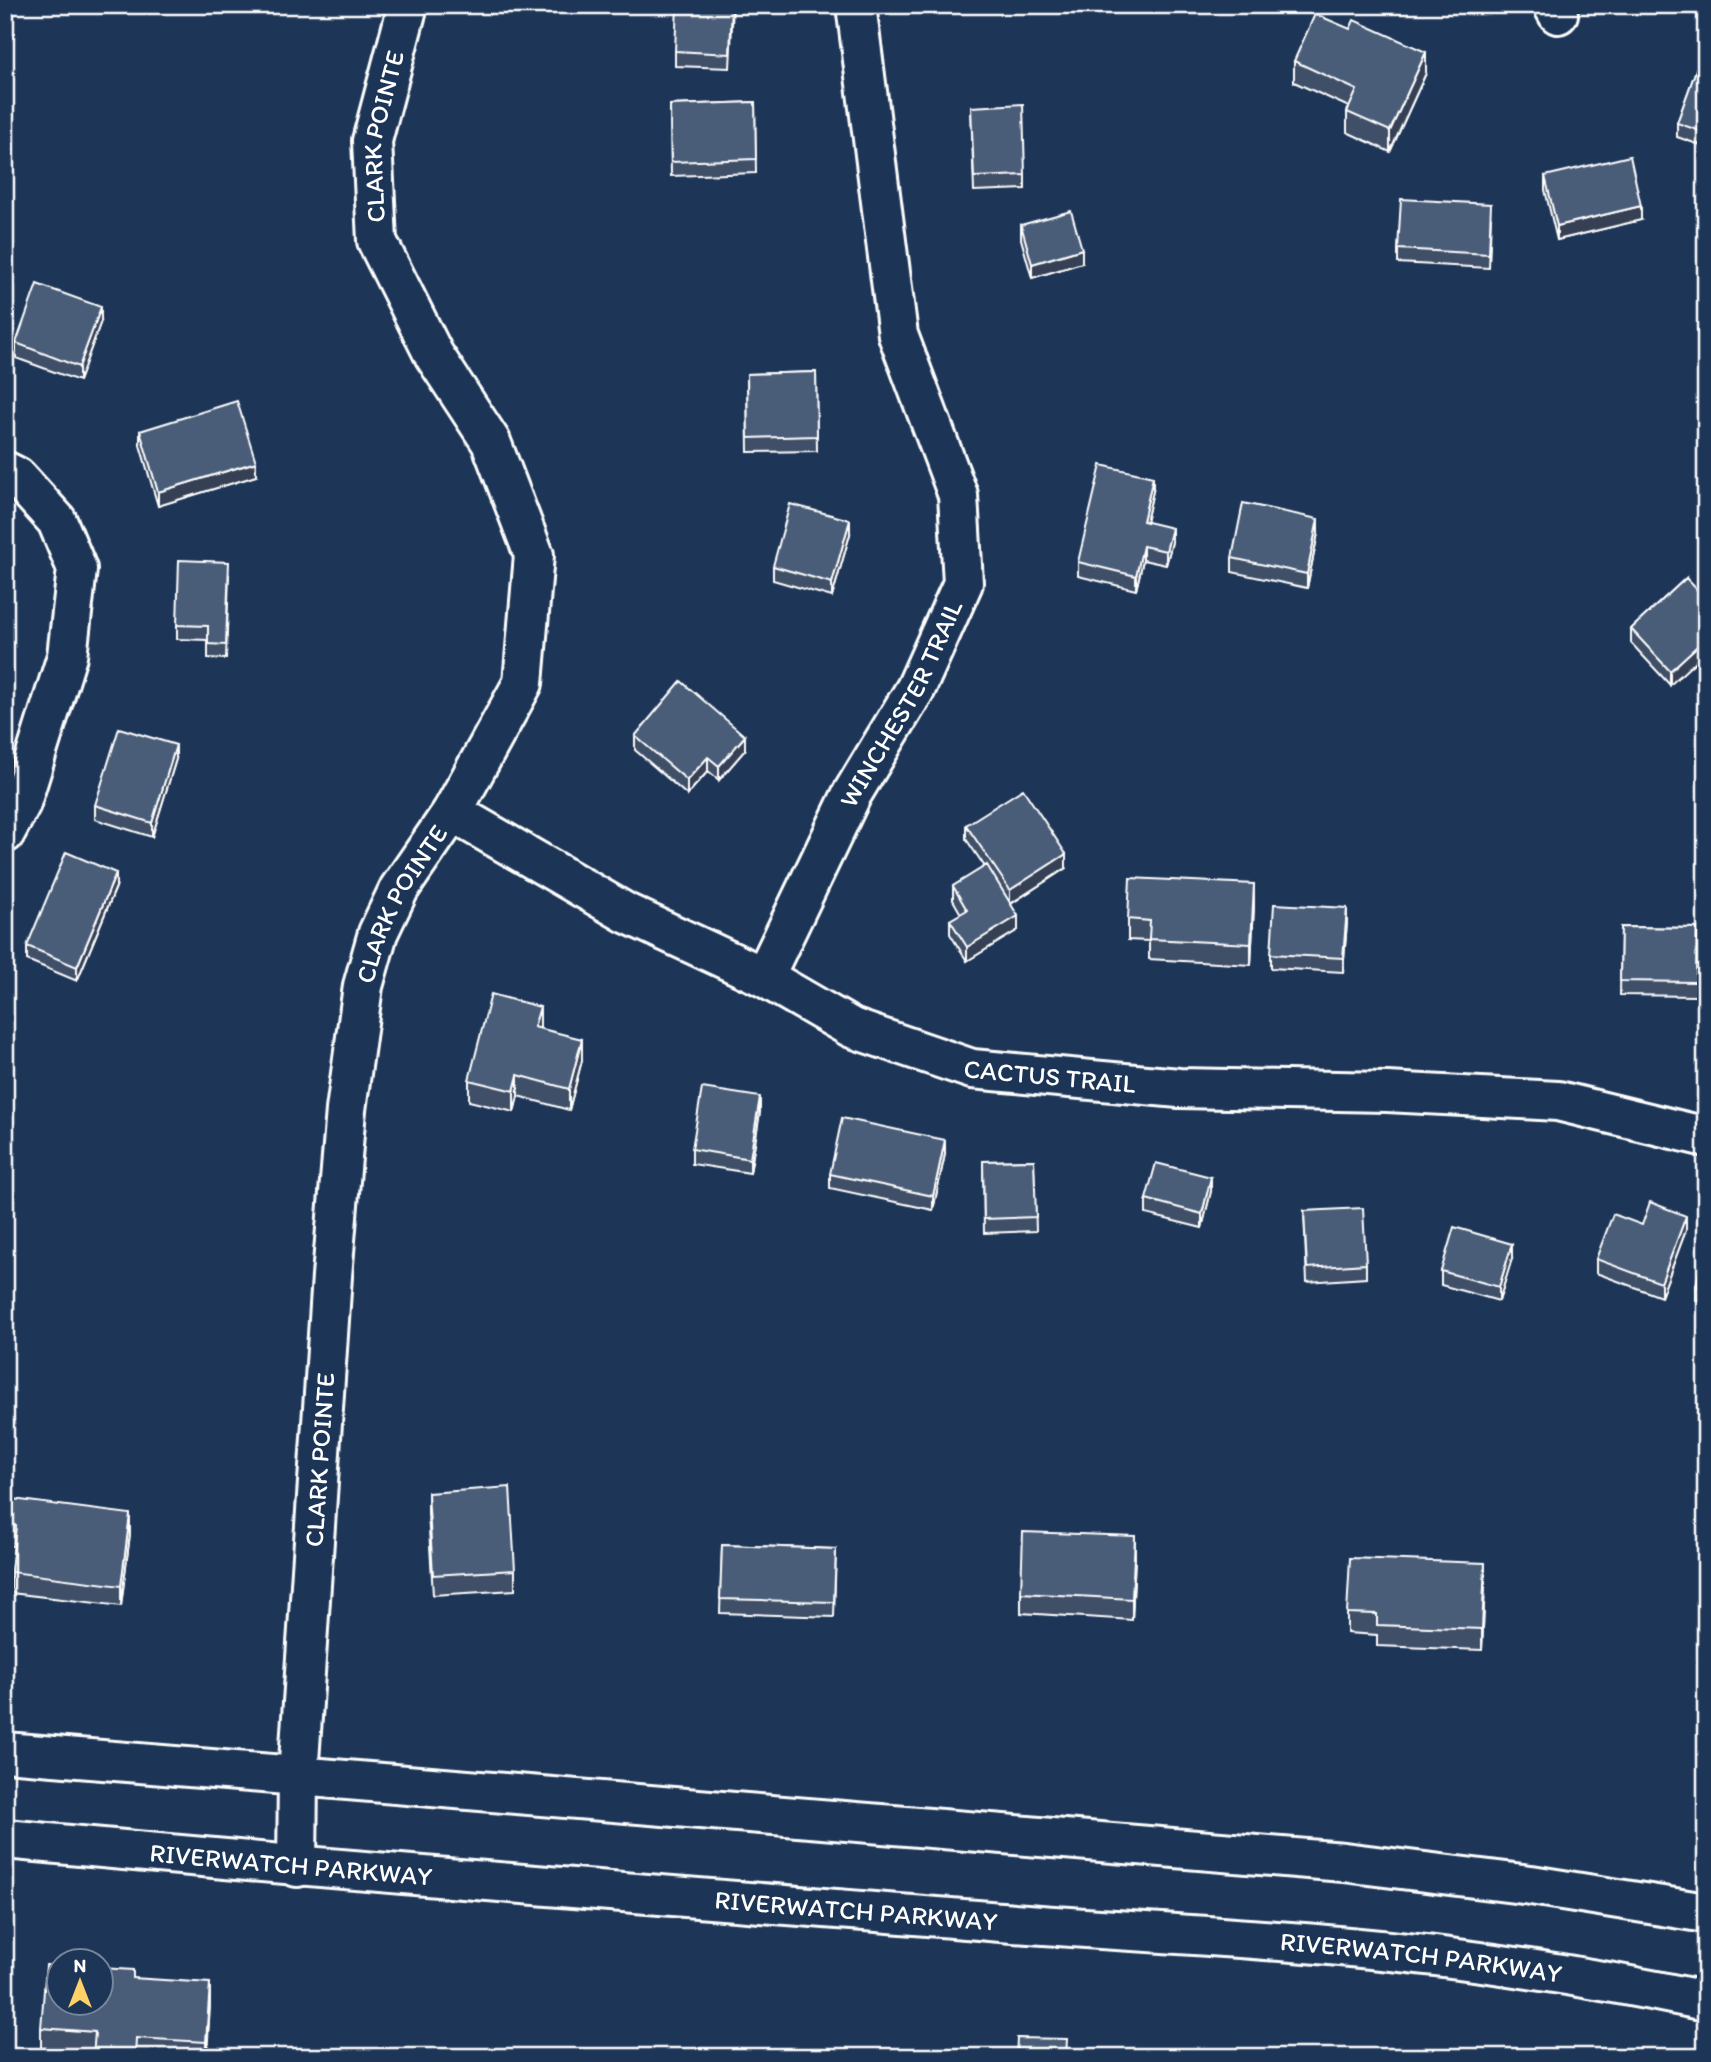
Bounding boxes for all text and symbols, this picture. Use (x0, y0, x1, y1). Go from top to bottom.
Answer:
street label: CLARK POINTE (356, 47, 411, 224)
street label: WINCHESTER TRAIL (832, 595, 969, 812)
street label: CLARK POINTE (349, 818, 455, 987)
street label: CACTUS TRAIL (962, 1052, 1137, 1100)
street label: CLARK POINTE (298, 1371, 341, 1548)
street label: RIVERWATCH PARKWAY (148, 1836, 433, 1892)
street label: RIVERWATCH PARKWAY (714, 1883, 999, 1938)
street label: RIVERWATCH PARKWAY (1279, 1925, 1564, 1990)
north arrow (46, 1946, 116, 2016)
text: N (74, 1954, 86, 1977)

